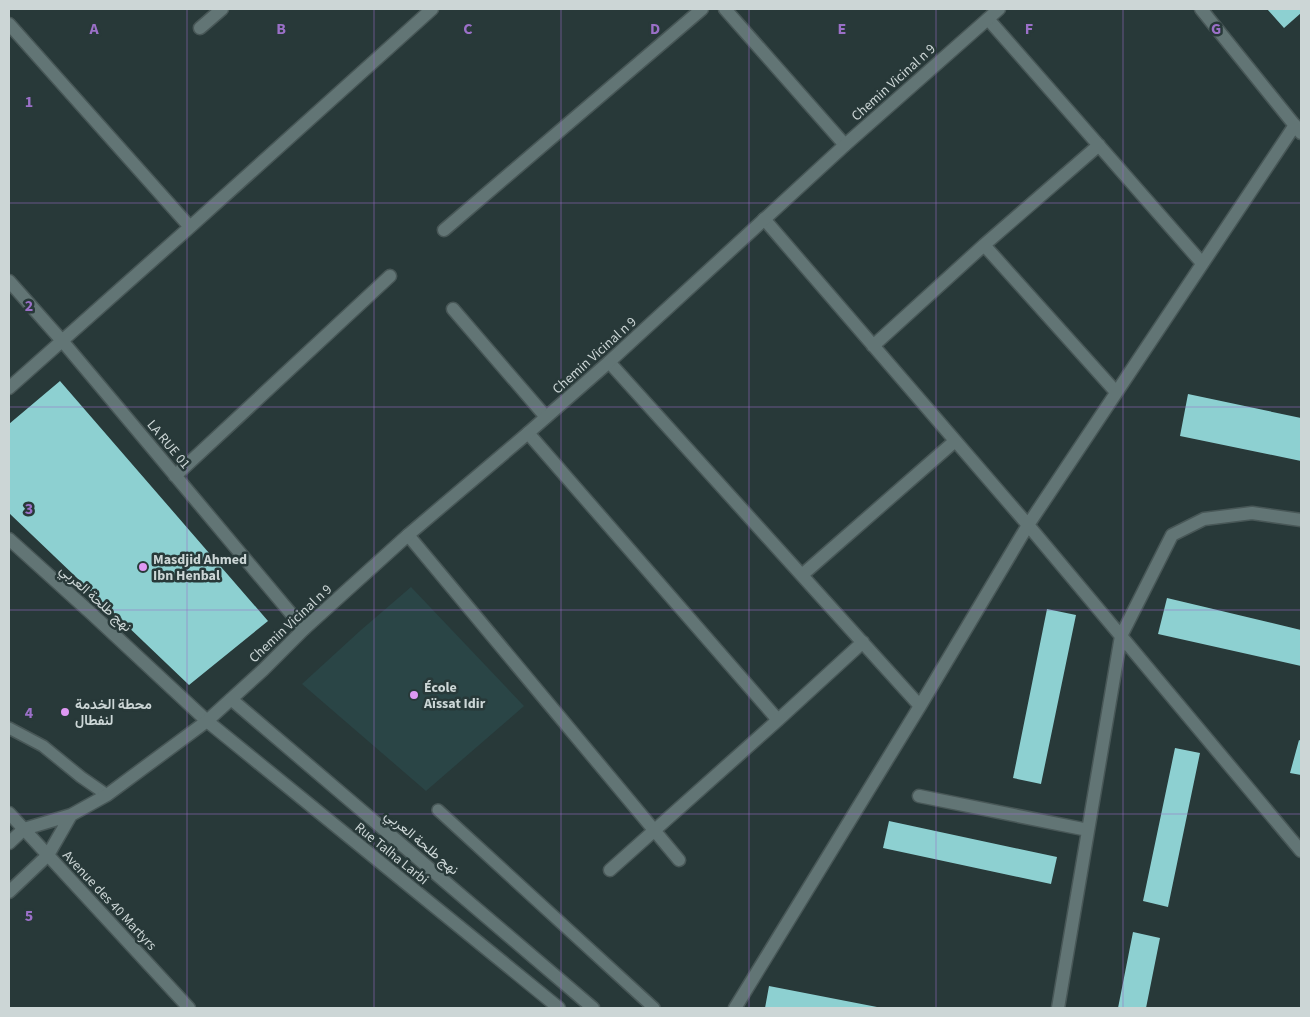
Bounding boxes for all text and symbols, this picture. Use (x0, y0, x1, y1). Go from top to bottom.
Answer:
text: A (88, 18, 99, 40)
text: B (276, 18, 286, 40)
text: C (463, 18, 473, 40)
text: D (650, 18, 660, 40)
text: E (838, 18, 846, 40)
text: F (1025, 18, 1033, 40)
text: G (1211, 18, 1221, 40)
street label: Chemin Vicinal n 9 (847, 39, 940, 126)
text: 1 (25, 91, 33, 113)
text: 2 (25, 295, 33, 317)
street label: Chemin Vicinal n 9 (548, 312, 641, 399)
street label: LA RUE 01 (142, 416, 195, 473)
text: 3 (25, 498, 33, 520)
place label: Masdjid Ahmed Ibn Henbal (153, 550, 247, 586)
street label: نهج طلحة العربي (54, 561, 136, 638)
marker: Masdjid Ahmed Ibn Henbal (137, 561, 149, 573)
street label: Chemin Vicinal n 9 (245, 580, 337, 668)
place label: École Aïssat Idir (423, 678, 486, 714)
marker: École Aïssat Idir (408, 689, 420, 701)
place label: محطة الخدمة لنفطال (75, 695, 152, 731)
text: 4 (25, 702, 34, 724)
marker: محطة الخدمة لنفطال (59, 706, 71, 718)
street label: نهج طلحة العربي (379, 806, 463, 881)
street label: Rue Talha Larbi (350, 818, 433, 890)
street label: Avenue des 40 Martyrs (58, 846, 161, 955)
text: 5 (25, 905, 33, 927)

